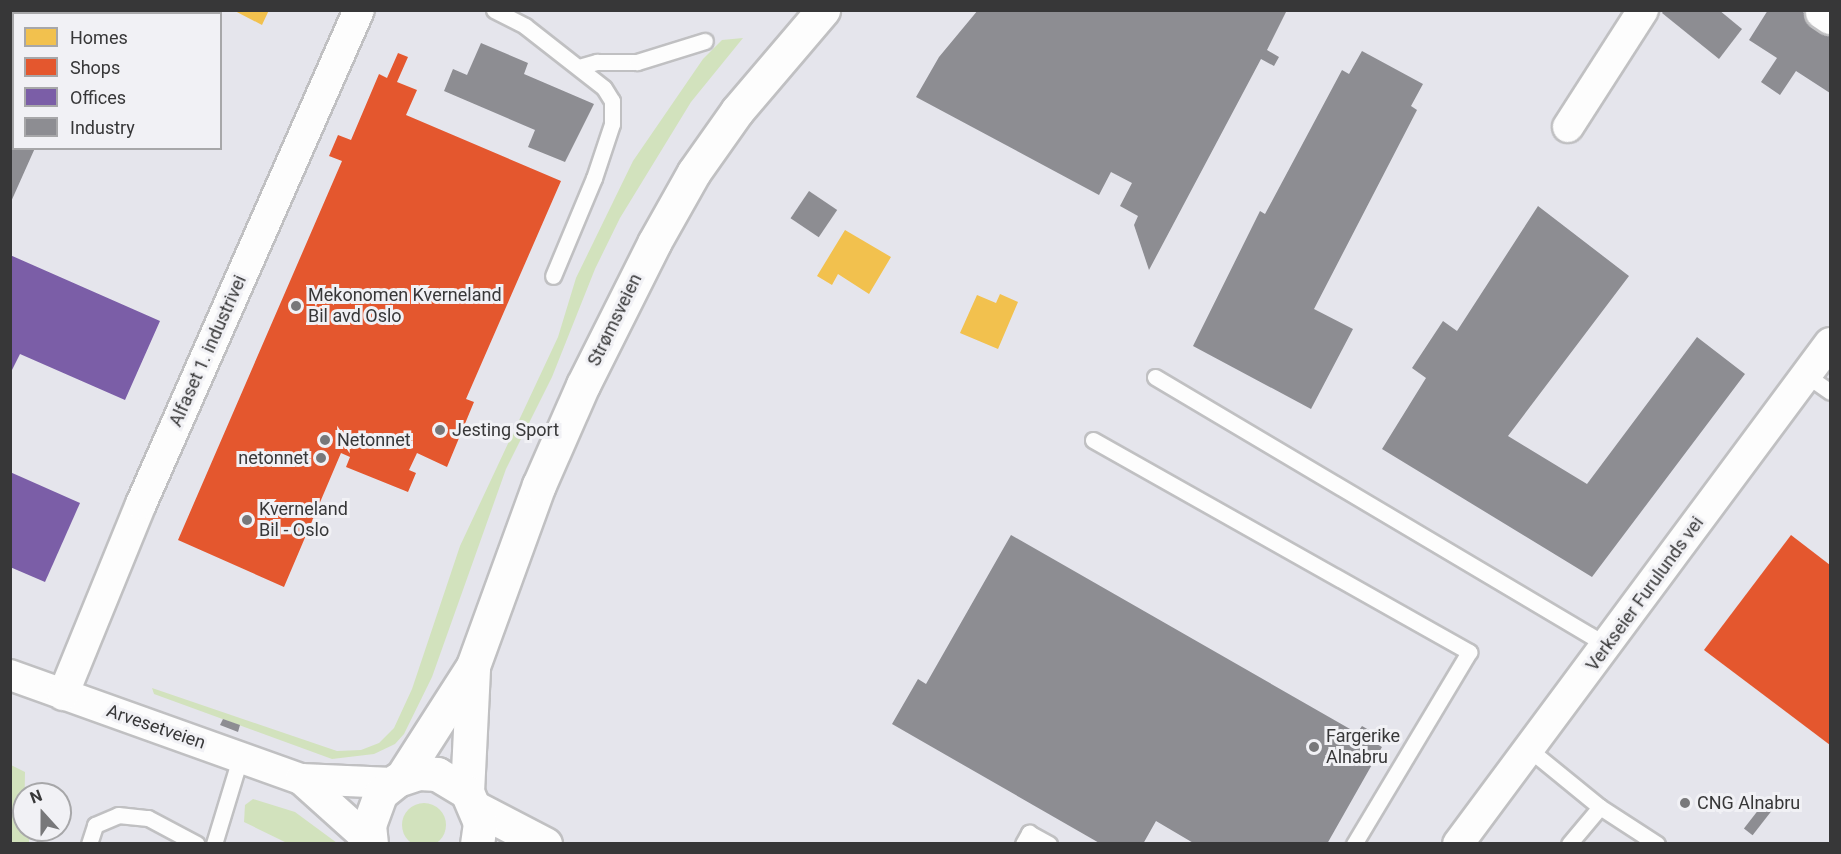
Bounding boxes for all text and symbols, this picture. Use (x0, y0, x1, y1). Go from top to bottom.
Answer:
legend (12, 12, 222, 150)
text: Homes (70, 27, 128, 48)
text: Shops (70, 57, 120, 78)
text: Offices (70, 87, 126, 108)
text: Industry (70, 117, 135, 138)
street label: Strømsveien (583, 270, 647, 370)
street label: Alfaset 1. industrivei (165, 272, 251, 430)
place label: Mekonomen Kverneland Bil avd Oslo (308, 285, 502, 328)
marker: Mekonomen Kverneland Bil avd Oslo (289, 299, 303, 313)
place label: Jesting Sport (452, 419, 559, 441)
marker: Jesting Sport (433, 423, 447, 437)
place label: Netonnet (337, 429, 411, 451)
marker: Netonnet (318, 433, 332, 447)
place label: netonnet (238, 447, 309, 469)
marker: netonnet (314, 451, 328, 465)
place label: Kverneland Bil - Oslo (259, 499, 348, 542)
marker: Kverneland Bil - Oslo (240, 513, 254, 527)
street label: Verkseier Furulunds vei (1582, 513, 1708, 675)
street label: Arvesetveien (104, 700, 208, 754)
place label: Fargerike Alnabru (1326, 726, 1400, 768)
marker: Fargerike Alnabru (1307, 740, 1321, 754)
north arrow (12, 782, 72, 842)
text: N (27, 786, 45, 807)
place label: CNG Alnabru (1697, 792, 1800, 814)
marker: CNG Alnabru (1678, 796, 1692, 810)

